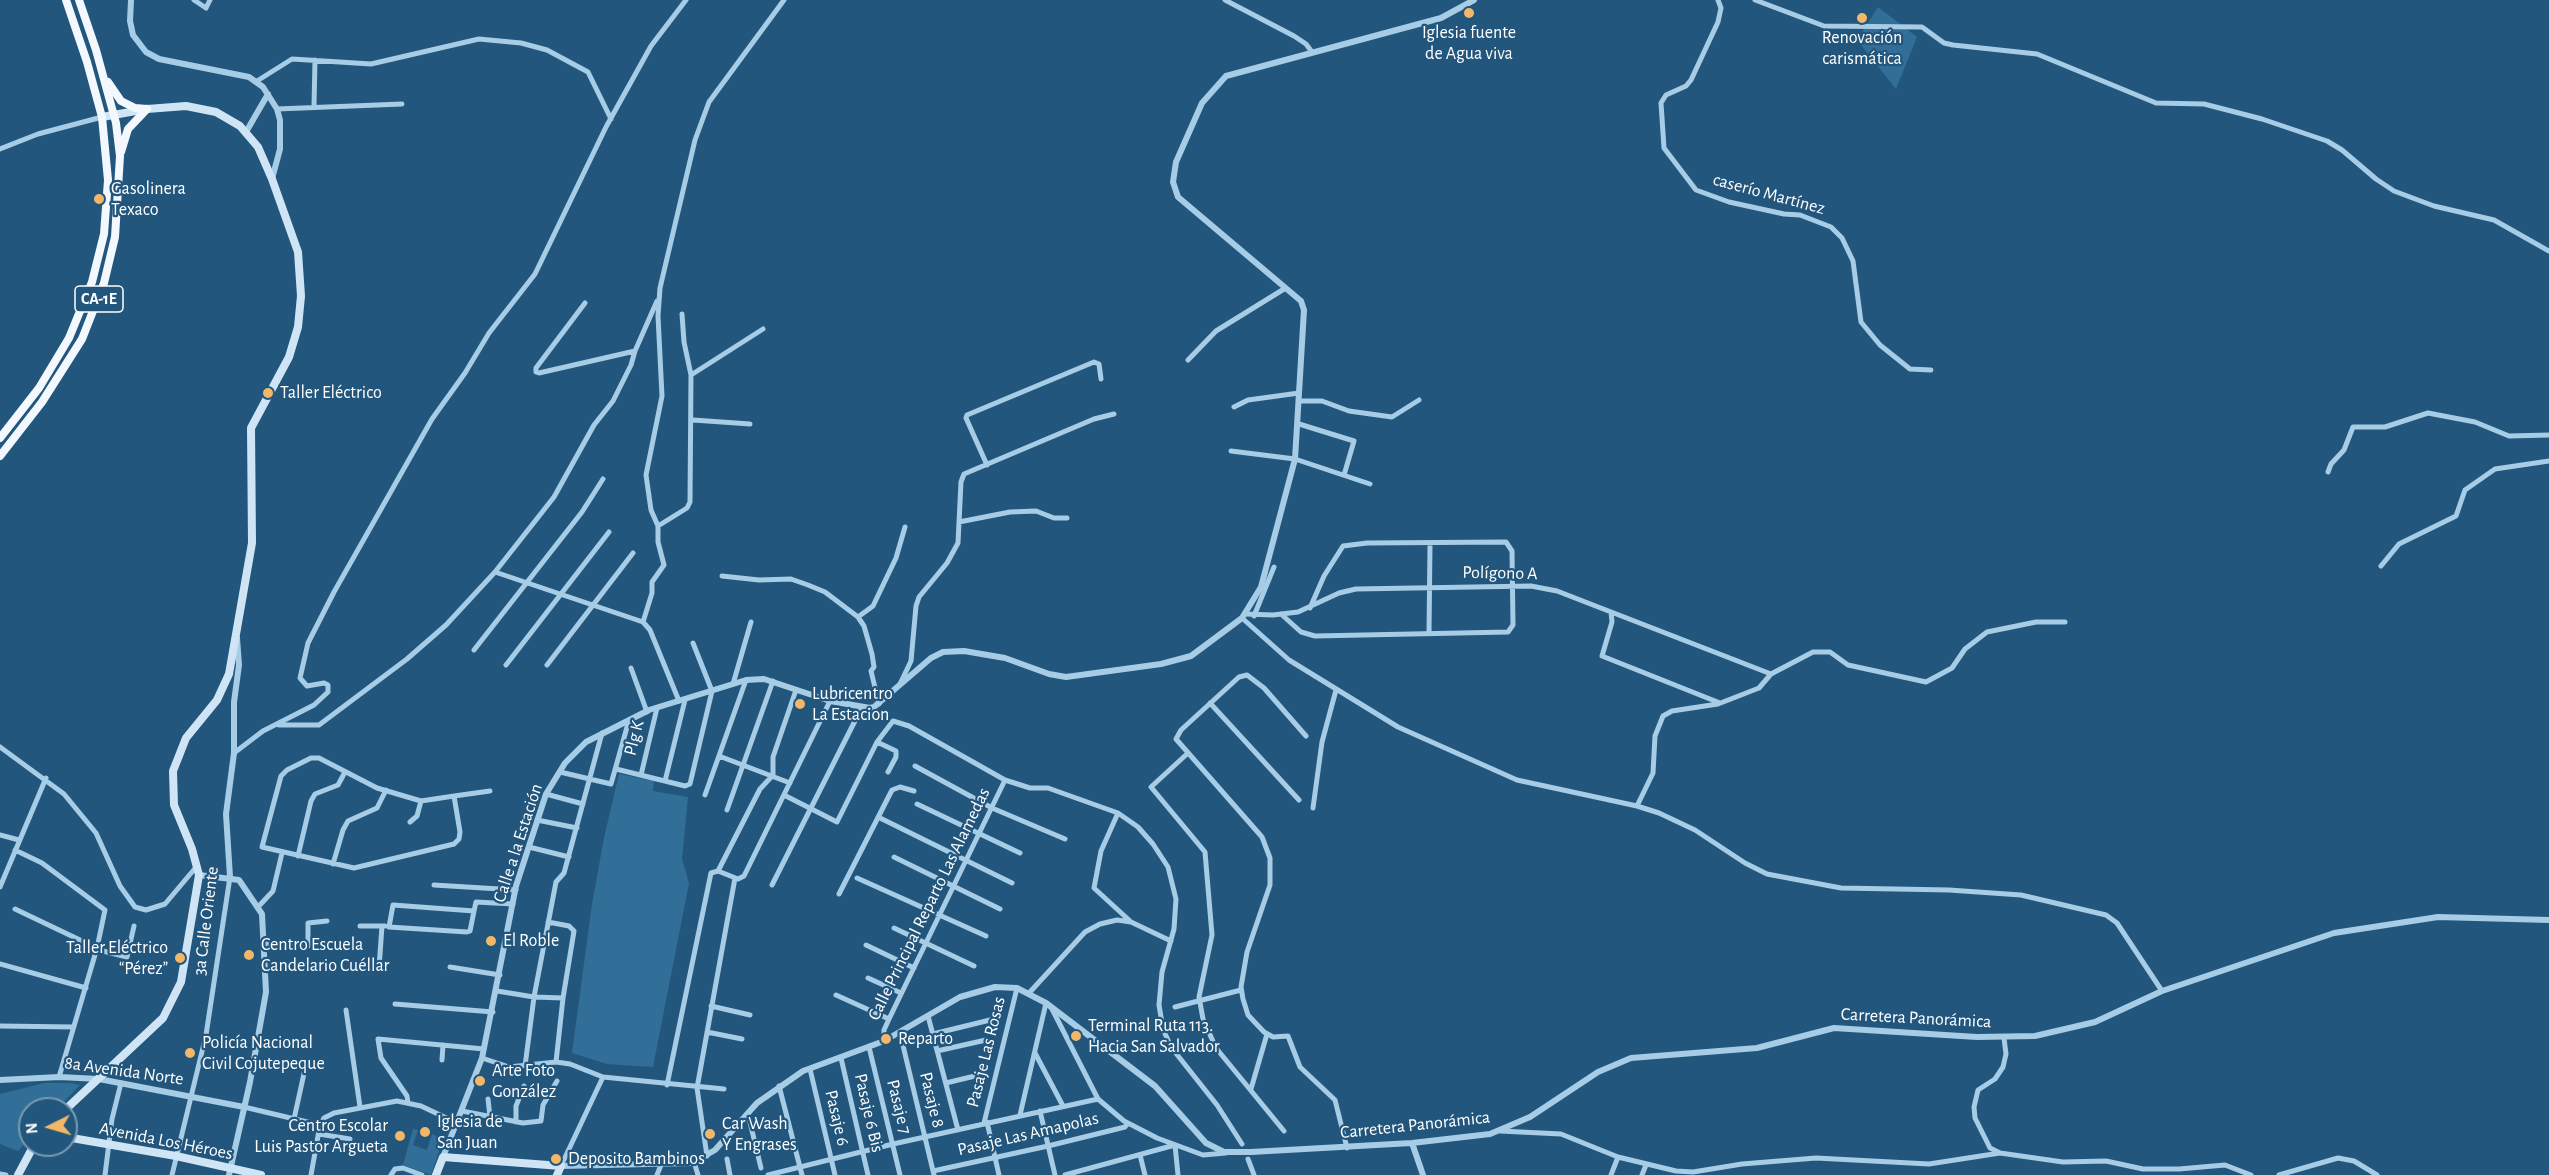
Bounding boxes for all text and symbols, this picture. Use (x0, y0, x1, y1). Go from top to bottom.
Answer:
marker: Iglesia fuente de Agua viva (1462, 6, 1476, 20)
marker: Renovación carismática (1855, 11, 1869, 25)
place label: Iglesia fuente de Agua viva (1422, 22, 1516, 64)
place label: Renovación carismática (1822, 27, 1902, 70)
street label: caserío Martínez (1711, 169, 1827, 219)
place label: Gasolinera Texaco (111, 178, 186, 220)
marker: Gasolinera Texaco (92, 192, 106, 206)
road number: CA-1E (75, 286, 123, 312)
place label: Taller Eléctrico (280, 382, 382, 404)
marker: Taller Eléctrico (261, 386, 275, 400)
street label: Polígono A (1462, 562, 1538, 584)
place label: Lubricentro La Estacion (812, 683, 893, 726)
marker: Lubricentro La Estacion (793, 697, 807, 711)
street label: Plg K (619, 718, 649, 758)
street label: Calle a la Estación (489, 781, 547, 905)
street label: Calle Principal Reparto Las Alamedas (863, 784, 995, 1024)
street label: 3a Calle Oriente (189, 865, 223, 977)
place label: El Roble (503, 930, 559, 952)
place label: Centro Escuela Candelario Cuéllar (261, 934, 389, 976)
marker: El Roble (484, 934, 498, 948)
place label: Taller Eléctrico “Pérez” (66, 937, 168, 980)
marker: Centro Escuela Candelario Cuéllar (242, 948, 256, 962)
marker: Taller Eléctrico “Pérez” (173, 951, 187, 965)
street label: Pasaje Las Rosas (962, 994, 1010, 1110)
street label: Carretera Panorámica (1840, 1003, 1992, 1033)
place label: Terminal Ruta 113. Hacia San Salvador (1088, 1015, 1220, 1058)
place label: Reparto (898, 1028, 953, 1050)
marker: Terminal Ruta 113. Hacia San Salvador (1069, 1029, 1083, 1043)
place label: Policía Nacional Civil Cojutepeque (202, 1032, 325, 1074)
marker: Reparto (879, 1032, 893, 1046)
marker: Policía Nacional Civil Cojutepeque (183, 1046, 197, 1060)
street label: 8a Avenida Norte (63, 1052, 185, 1090)
place label: Arte Foto González (492, 1060, 556, 1102)
street label: Pasaje 8 (915, 1070, 949, 1130)
street label: Pasaje 6 Bis (849, 1071, 889, 1155)
marker: Arte Foto González (473, 1074, 487, 1088)
street label: Pasaje 7 (882, 1077, 916, 1137)
street label: Pasaje 6 (820, 1088, 854, 1148)
north arrow (18, 1097, 78, 1157)
street label: Carretera Panorámica (1339, 1106, 1491, 1144)
street label: Pasaje Las Amapolas (955, 1107, 1101, 1161)
place label: Iglesia de San Juan (437, 1111, 503, 1154)
place label: Car Wash Y Engrases (722, 1113, 797, 1156)
place label: Centro Escolar Luis Pastor Argueta (254, 1115, 388, 1158)
street label: Avenida Los Héroes (97, 1117, 235, 1165)
text: N (24, 1122, 41, 1135)
marker: Iglesia de San Juan (418, 1125, 432, 1139)
marker: Car Wash Y Engrases (703, 1127, 717, 1141)
marker: Centro Escolar Luis Pastor Argueta (393, 1129, 407, 1143)
place label: Deposito Bambinos (568, 1148, 705, 1170)
marker: Deposito Bambinos (549, 1152, 563, 1166)

